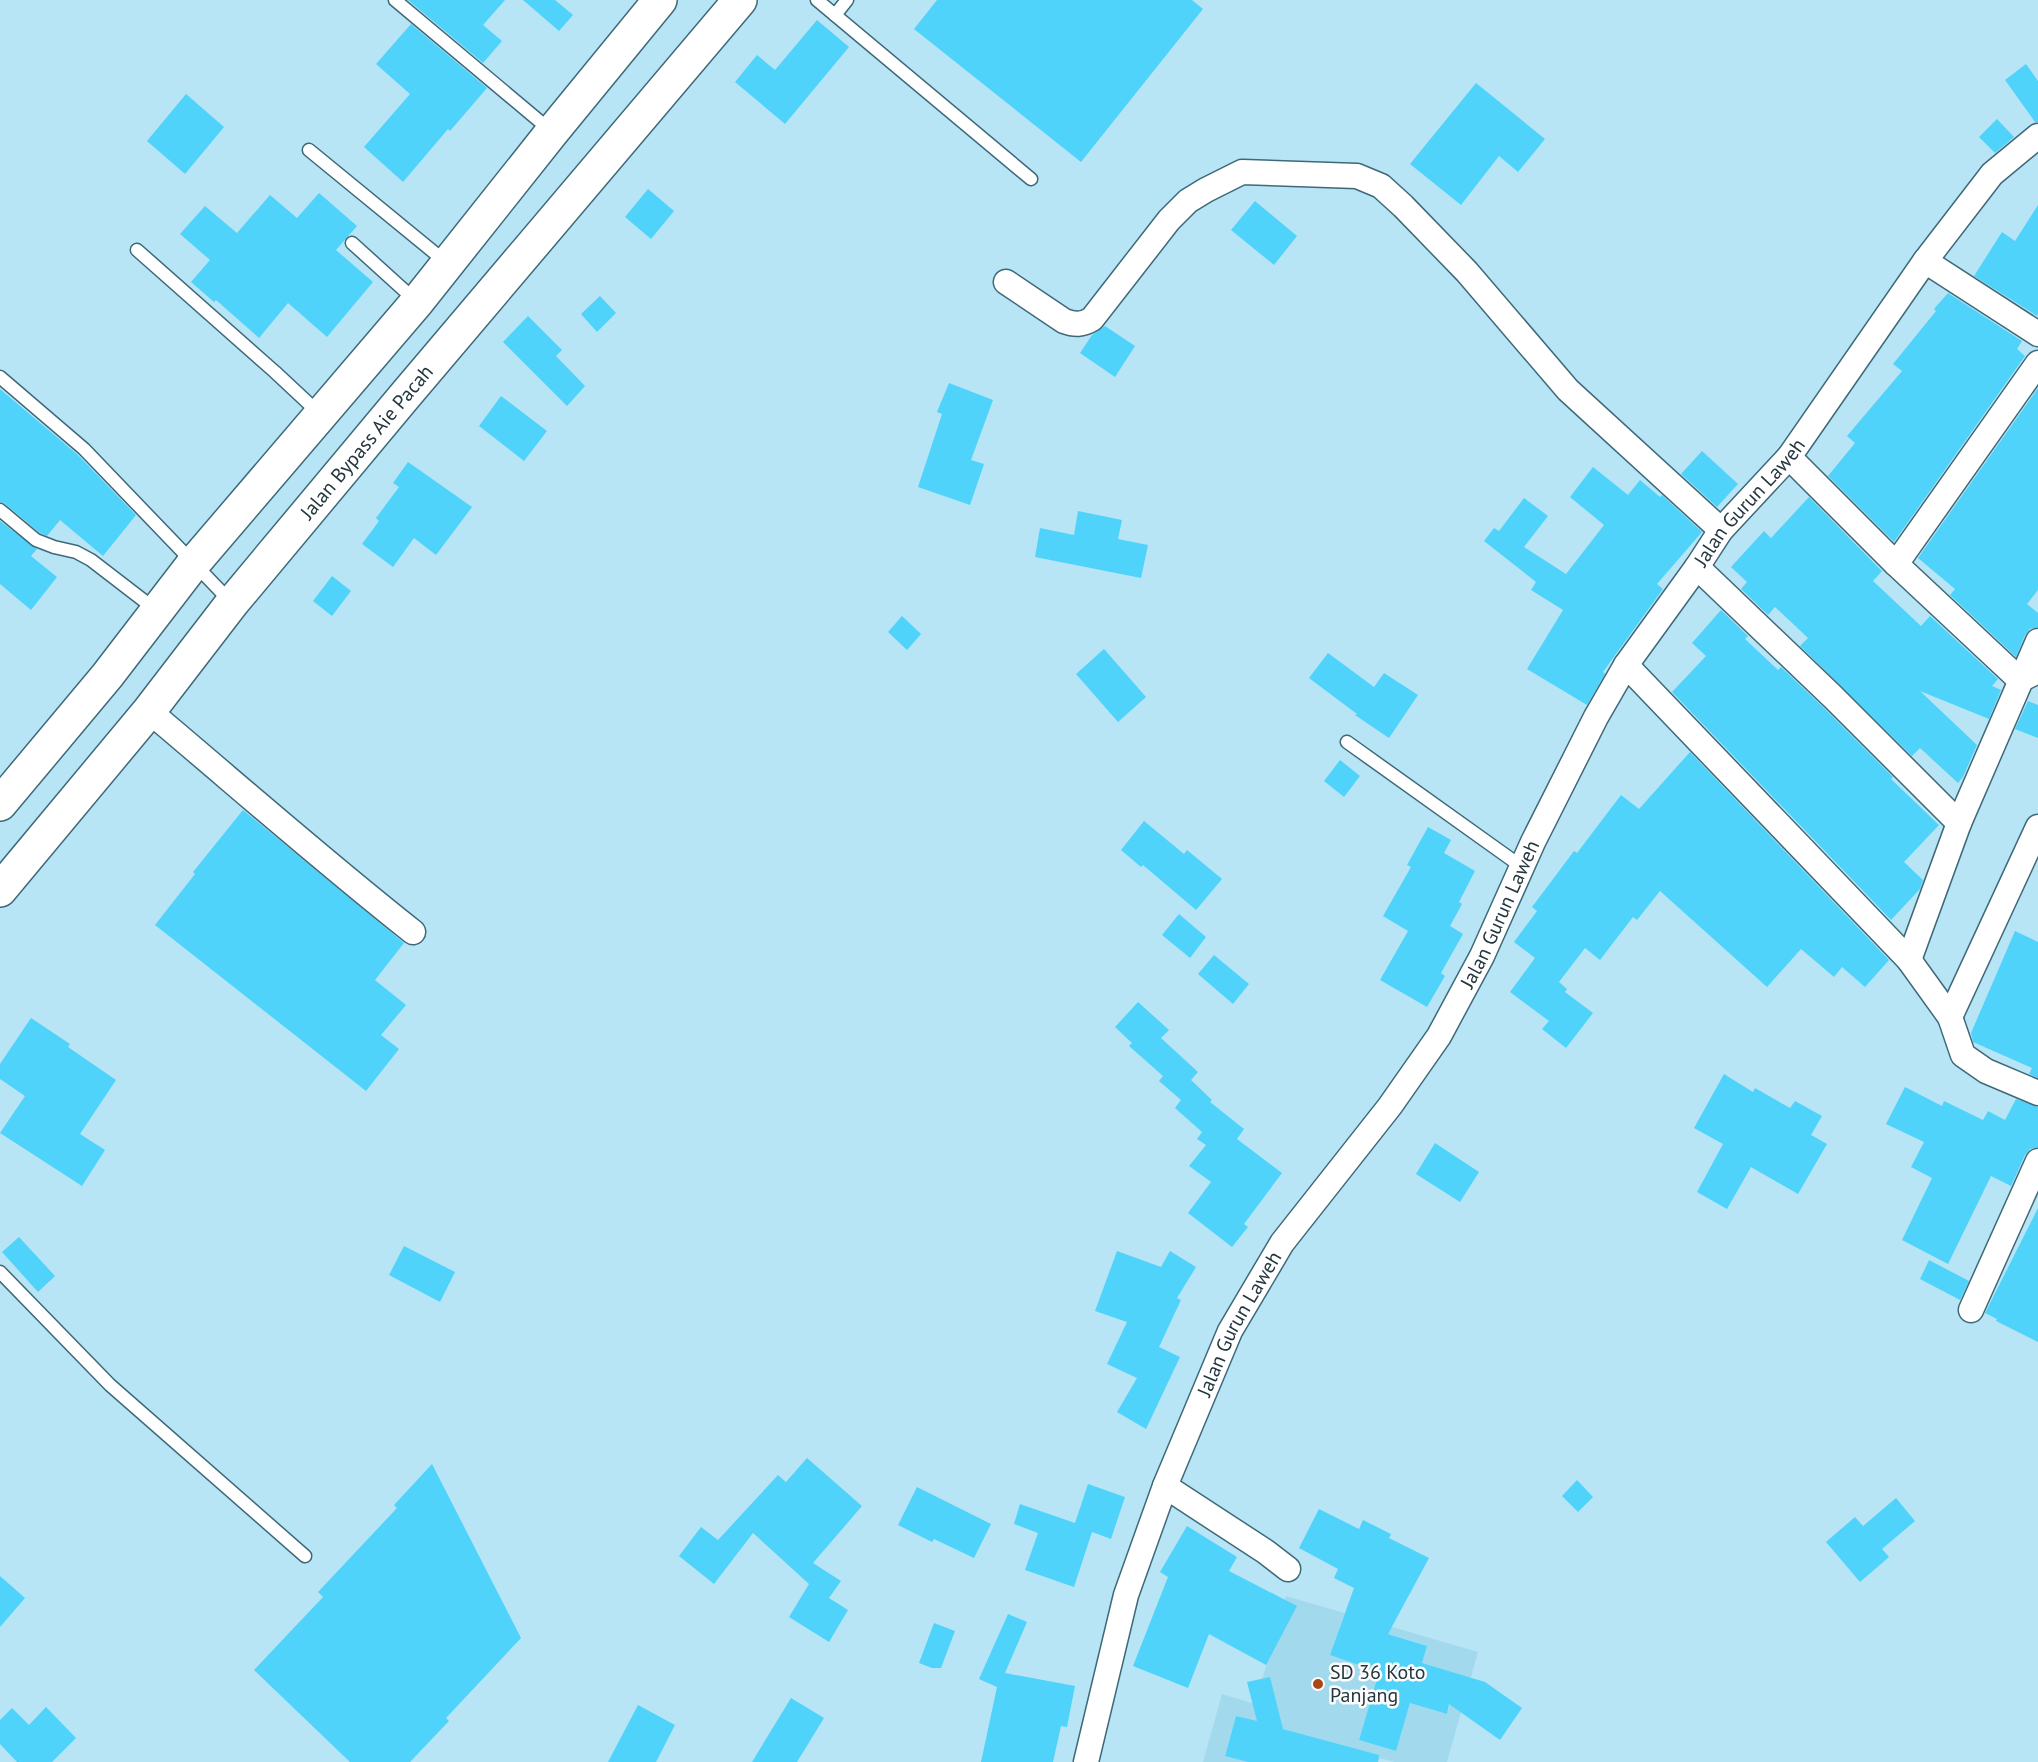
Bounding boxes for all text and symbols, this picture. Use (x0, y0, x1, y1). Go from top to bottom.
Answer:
street label: Jalan Bypass Aie Pacah (294, 359, 439, 525)
street label: Jalan Gurun Laweh (1687, 433, 1811, 572)
street label: Jalan Gurun Laweh (1454, 836, 1545, 994)
street label: Jalan Gurun Laweh (1191, 1246, 1287, 1401)
place label: SD 36 Koto Panjang (1330, 1659, 1425, 1708)
marker: SD 36 Koto Panjang (1311, 1677, 1325, 1691)

